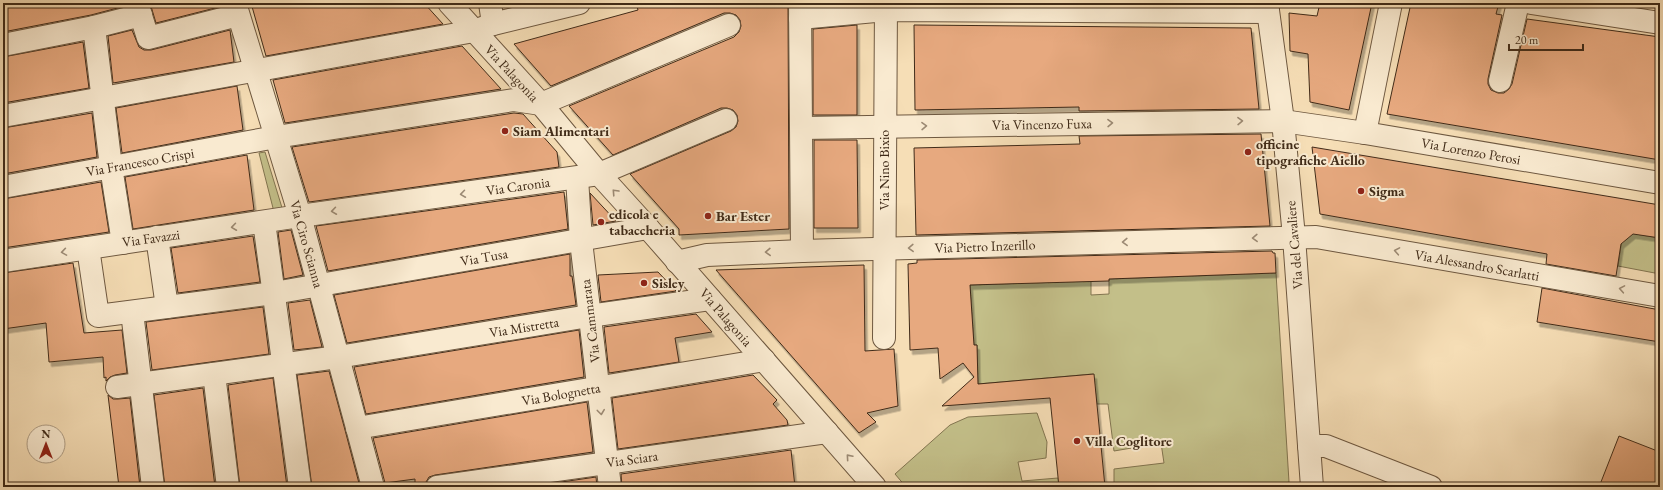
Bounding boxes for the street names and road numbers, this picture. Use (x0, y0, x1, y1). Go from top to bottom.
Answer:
street label: Via Palagonia (481, 41, 543, 106)
street label: Via Vincenzo Fuxa (992, 114, 1093, 134)
street label: Via Nino Bixio (875, 130, 893, 210)
street label: Via Lorenzo Perosi (1420, 133, 1523, 169)
street label: Via Francesco Crispi (84, 144, 196, 180)
street label: Via Caronia (485, 173, 552, 199)
street label: Via Ciro Scianna (286, 198, 328, 290)
street label: Via del Cavaliere (1281, 199, 1307, 290)
street label: Via Favazzi (121, 225, 182, 251)
street label: Via Pietro Inzerillo (934, 235, 1036, 257)
street label: Via Tusa (459, 244, 510, 270)
street label: Via Alessandro Scarlatti (1413, 245, 1541, 285)
street label: Via Cammarata (576, 278, 604, 364)
street label: Via Palagonia (696, 284, 757, 350)
street label: Via Mistretta (488, 313, 561, 341)
street label: Via Bolognetta (520, 378, 602, 410)
street label: Via Sciara (605, 446, 660, 472)

